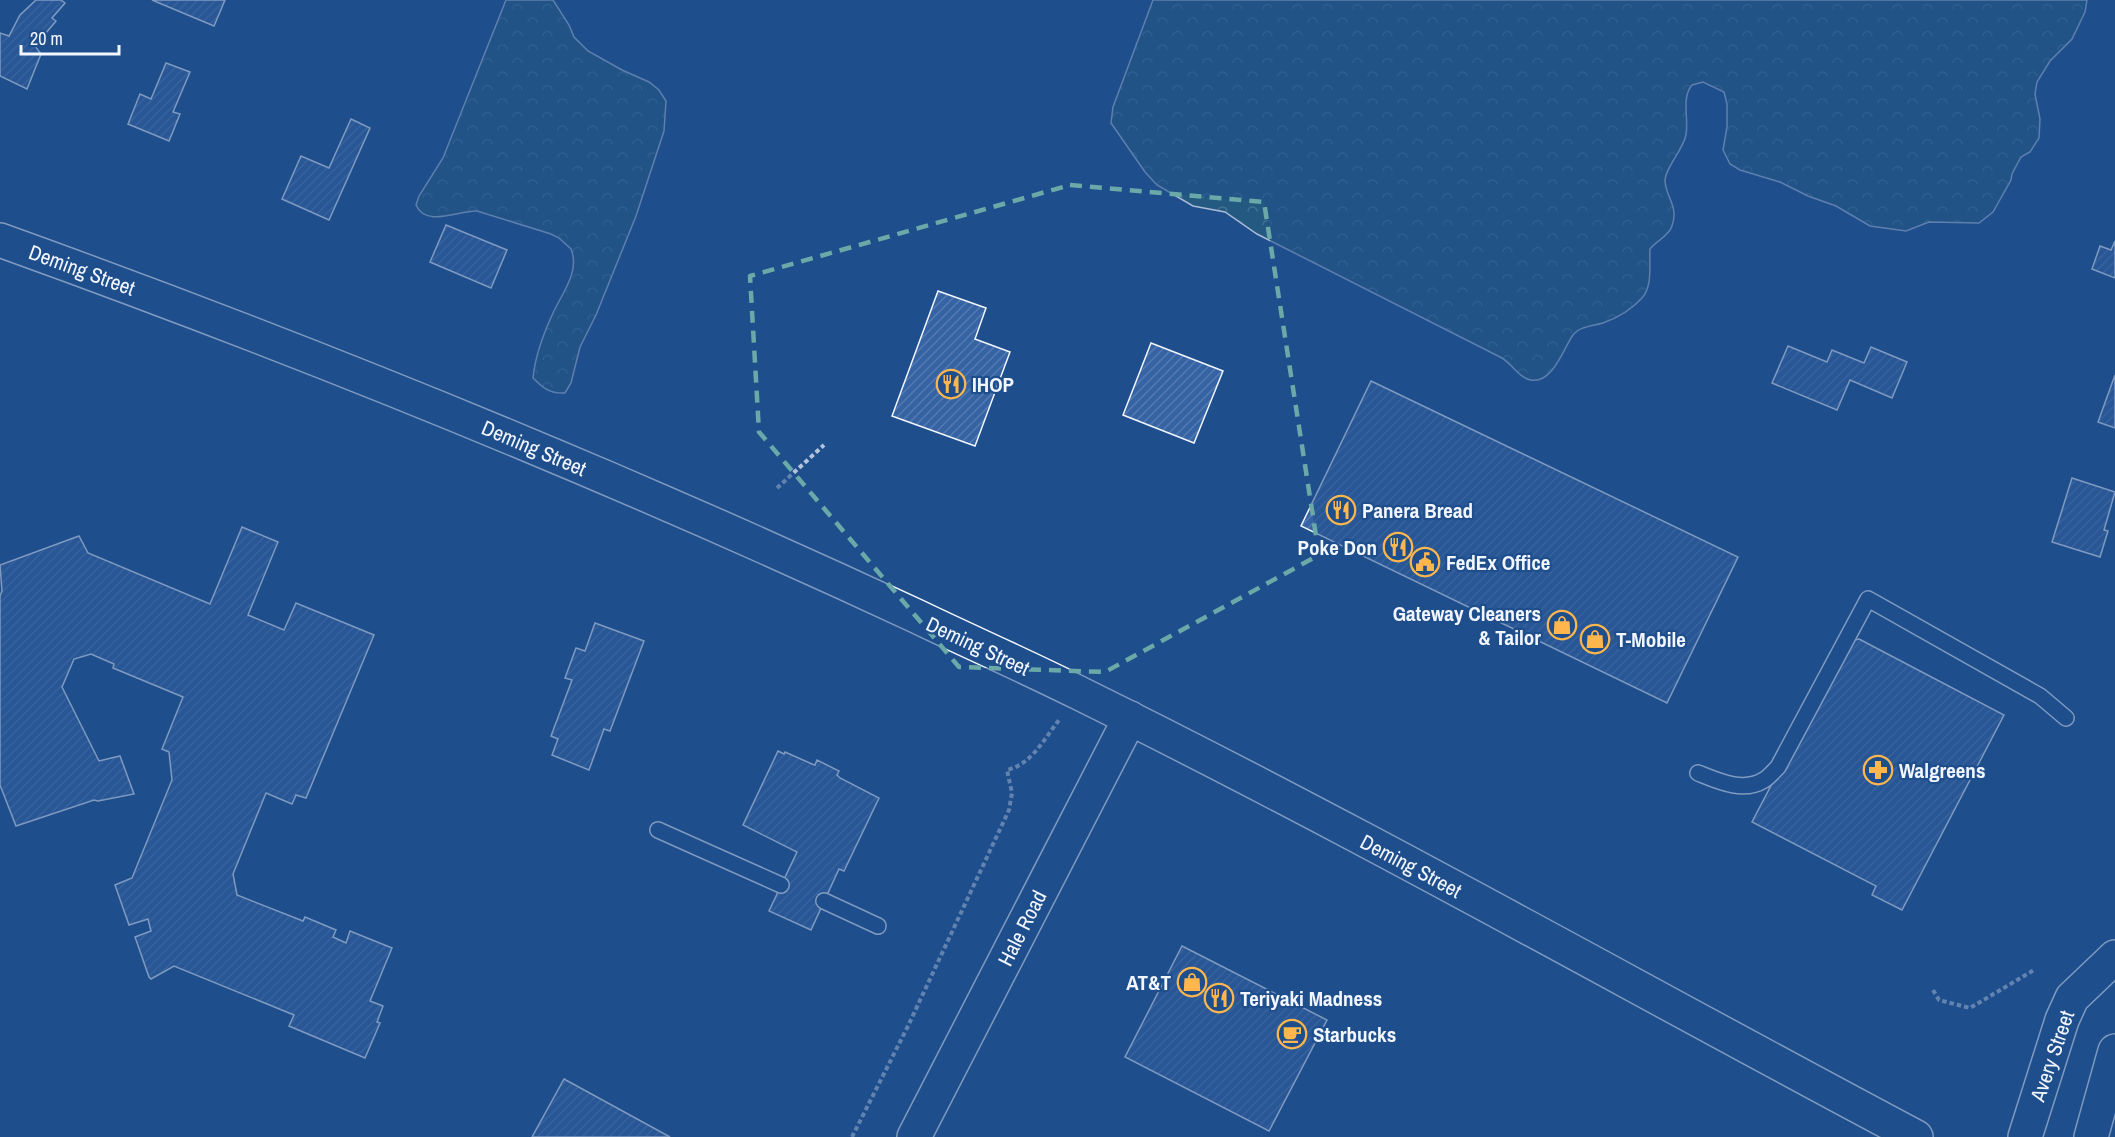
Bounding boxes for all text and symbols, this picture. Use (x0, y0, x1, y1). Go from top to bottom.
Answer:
scale bar (21, 18, 118, 56)
text: 20 m (30, 26, 63, 51)
street label: Deming Street (25, 237, 139, 303)
restaurant icon: IHOP (935, 368, 967, 400)
place label: IHOP (972, 370, 1014, 399)
street label: Deming Street (477, 413, 591, 483)
restaurant icon: Panera Bread (1325, 494, 1357, 526)
place label: Panera Bread (1362, 496, 1473, 525)
restaurant icon: Poke Don (1382, 531, 1414, 563)
place label: Poke Don (1298, 533, 1377, 562)
public building icon: FedEx Office (1409, 546, 1441, 578)
place label: FedEx Office (1446, 548, 1550, 577)
place label: Gateway Cleaners & Tailor (1393, 599, 1541, 652)
street label: Deming Street (922, 609, 1035, 683)
shop icon: Gateway Cleaners & Tailor (1546, 609, 1578, 641)
shop icon: T-Mobile (1579, 623, 1611, 655)
place label: T-Mobile (1616, 625, 1686, 654)
pharmacy icon: Walgreens (1862, 754, 1894, 786)
place label: Walgreens (1899, 756, 1985, 785)
street label: Deming Street (1355, 827, 1467, 905)
street label: Hale Road (991, 885, 1053, 971)
shop icon: AT&T (1176, 966, 1208, 998)
place label: AT&T (1126, 968, 1171, 997)
restaurant icon: Teriyaki Madness (1203, 982, 1235, 1014)
place label: Teriyaki Madness (1240, 984, 1382, 1013)
street label: Avery Street (2023, 1006, 2081, 1106)
cafe icon: Starbucks (1276, 1018, 1308, 1050)
place label: Starbucks (1313, 1020, 1396, 1049)

